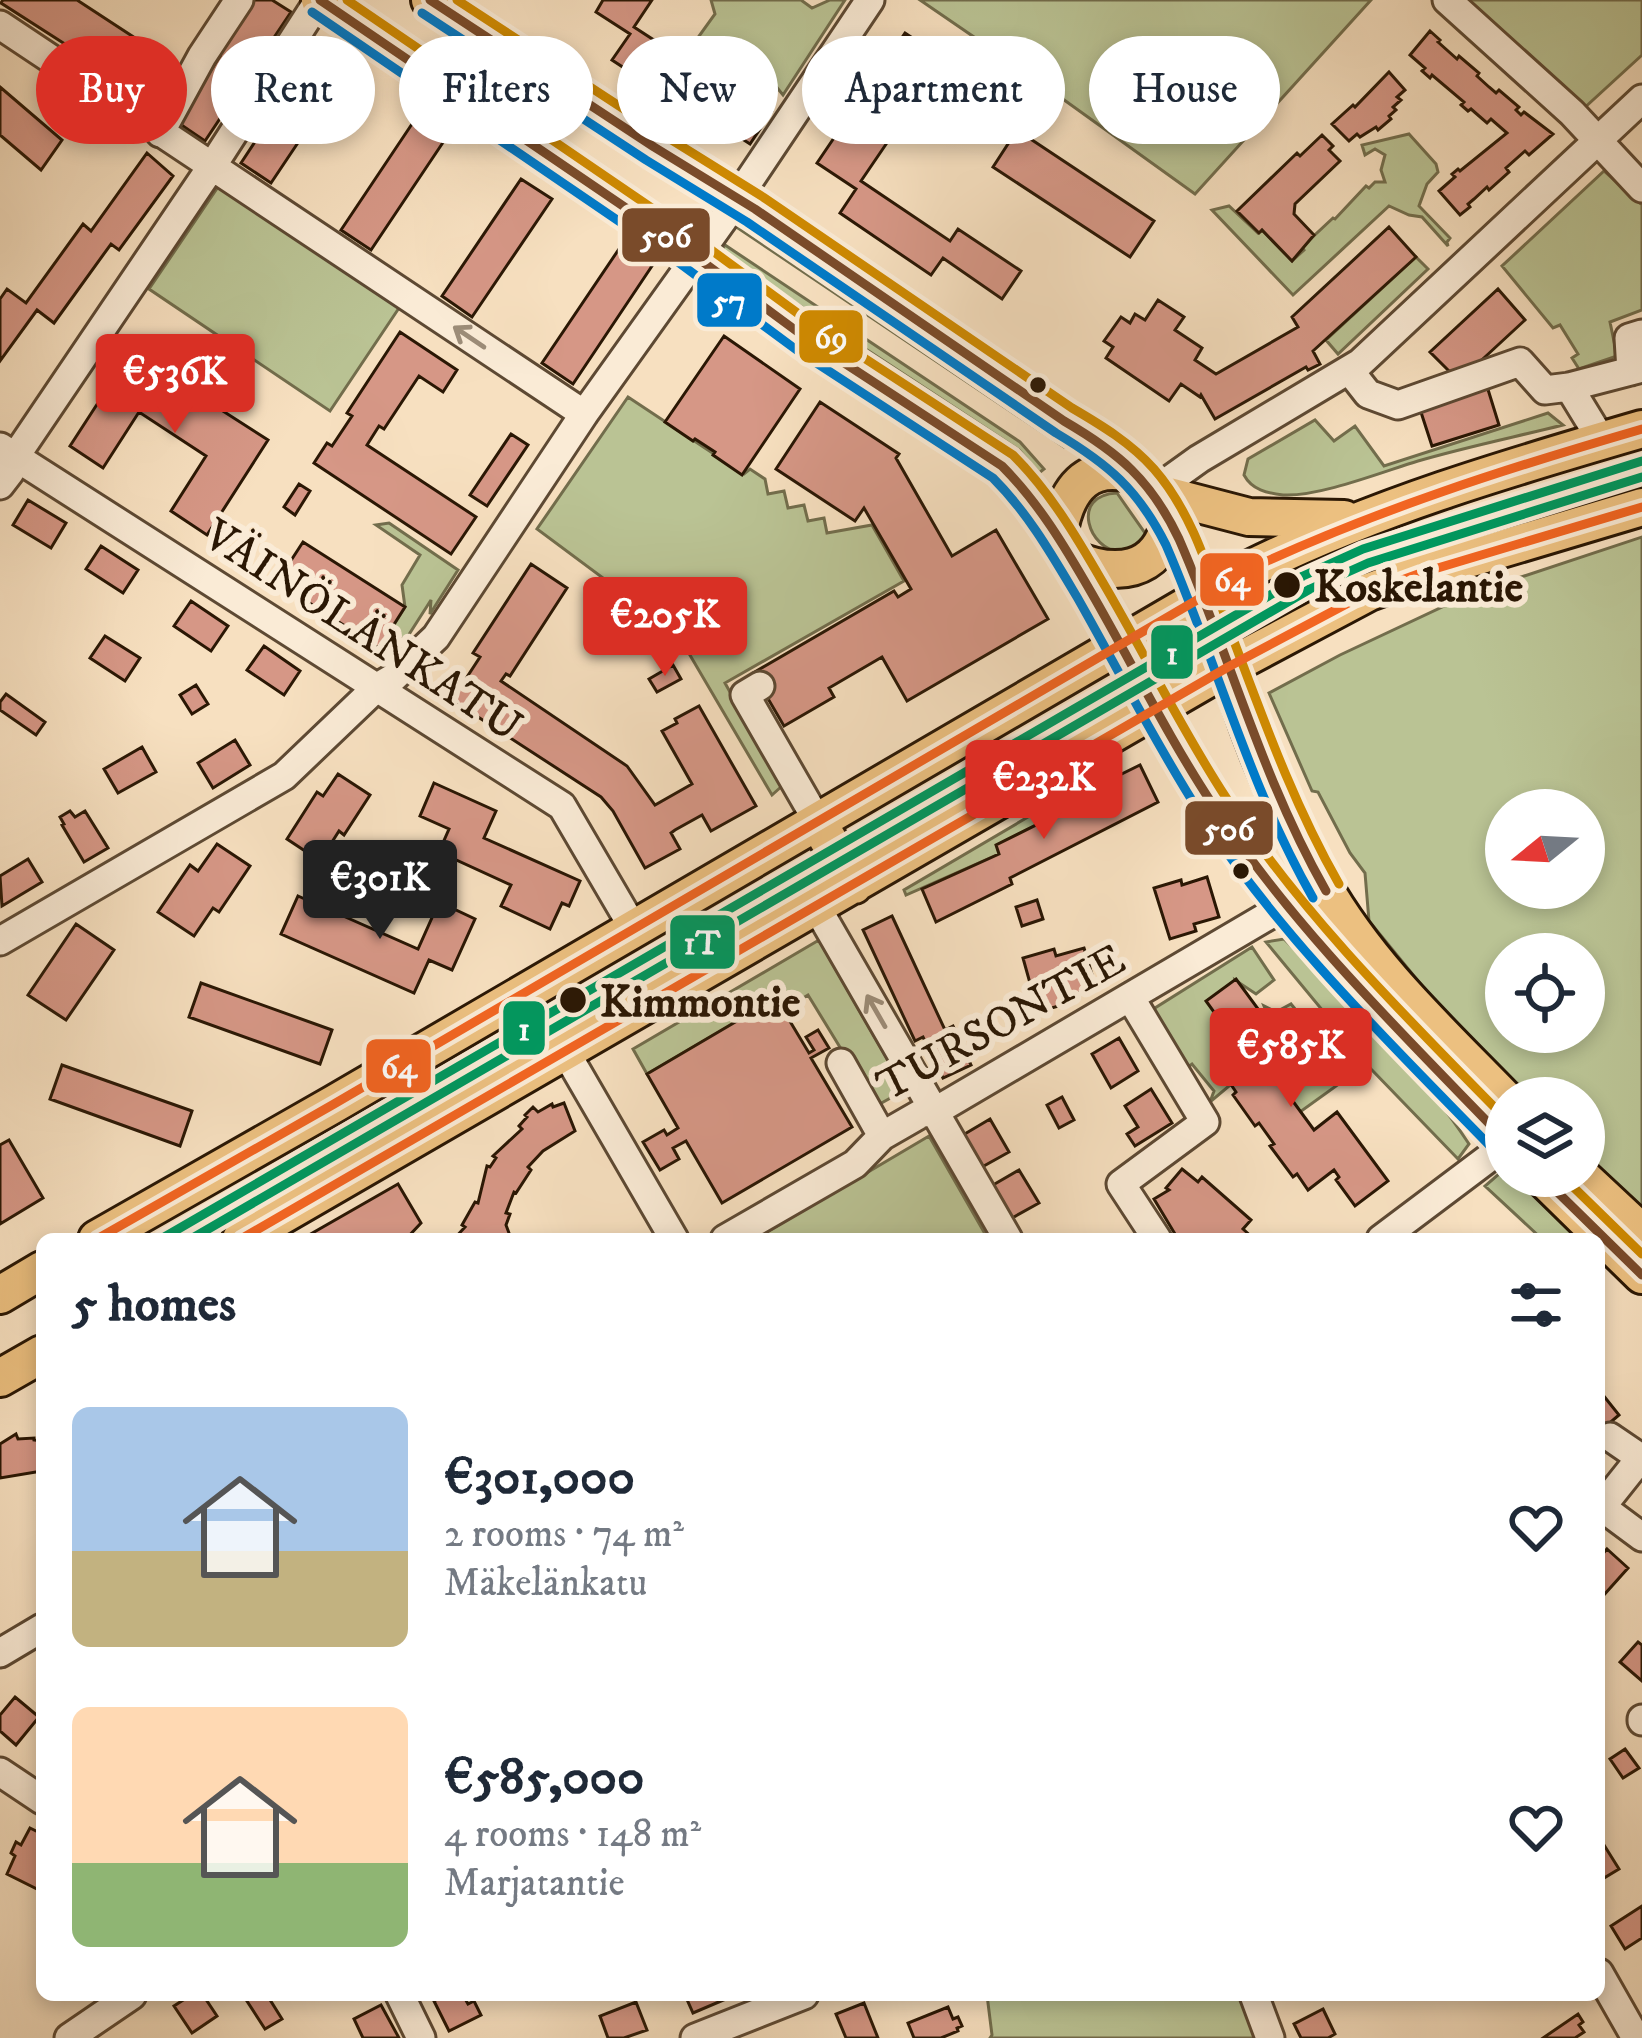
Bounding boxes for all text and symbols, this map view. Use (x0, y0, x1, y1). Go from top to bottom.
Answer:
chip: Buy (36, 36, 187, 144)
chip: Rent (211, 36, 375, 144)
chip: Filters (399, 36, 593, 144)
chip: New (617, 36, 778, 144)
chip: Apartment (802, 36, 1065, 144)
chip: House (1089, 36, 1280, 144)
line badge: 506 (620, 206, 712, 264)
text: 506 (639, 217, 693, 258)
line badge: 57 (695, 271, 764, 329)
text: 57 (711, 282, 746, 323)
line badge: 69 (797, 308, 865, 365)
text: 69 (814, 318, 848, 359)
one-way arrow (452, 324, 486, 349)
pin: €536K (91, 334, 259, 436)
text: €536K (123, 348, 227, 397)
unlabelled marker (1027, 374, 1049, 396)
street label: VÄINÖLÄNKATU (192, 507, 532, 755)
line badge: 64 (1198, 551, 1266, 608)
place label: Koskelantie (1314, 560, 1524, 616)
text: 64 (1214, 561, 1252, 602)
marker: Koskelantie (1271, 569, 1303, 601)
pin: €205K (581, 577, 749, 679)
text: €205K (610, 591, 720, 640)
line badge: 1 (1149, 623, 1195, 681)
text: 1 (1166, 634, 1178, 675)
pin: €232K (960, 740, 1128, 842)
text: €232K (992, 754, 1096, 803)
north arrow (1485, 789, 1605, 909)
map controls (1485, 789, 1605, 1197)
line badge: 506 (1183, 799, 1275, 857)
text: 506 (1202, 810, 1256, 851)
pin: €301K (296, 840, 464, 942)
text: €301K (330, 854, 430, 903)
unlabelled marker (1230, 860, 1252, 882)
line badge: 1T (668, 913, 737, 971)
text: 1T (683, 924, 722, 965)
street label: TURSONTIE (868, 932, 1135, 1115)
button: locate (1485, 933, 1605, 1053)
place label: Kimmontie (600, 975, 801, 1031)
marker: Kimmontie (557, 984, 589, 1016)
one-way arrow (864, 994, 888, 1028)
line badge: 1 (501, 999, 547, 1057)
pin: €585K (1207, 1008, 1375, 1110)
text: 1 (518, 1010, 530, 1051)
text: €585K (1237, 1022, 1345, 1071)
line badge: 64 (364, 1037, 433, 1095)
text: 64 (381, 1048, 419, 1089)
button: layers (1485, 1077, 1605, 1197)
icon: filters (1503, 1272, 1569, 1338)
text: 5 homes (72, 1273, 236, 1337)
text: €301,000 (444, 1446, 635, 1510)
icon: home (168, 1455, 312, 1599)
icon: heart (1503, 1494, 1569, 1560)
text: 2 rooms · 74 m² (444, 1510, 684, 1559)
text: Mäkelänkatu (444, 1559, 647, 1608)
text: €585,000 (444, 1746, 645, 1810)
icon: home (168, 1755, 312, 1899)
icon: heart (1503, 1794, 1569, 1860)
text: 4 rooms · 148 m² (444, 1810, 701, 1859)
text: Marjatantie (444, 1859, 625, 1908)

